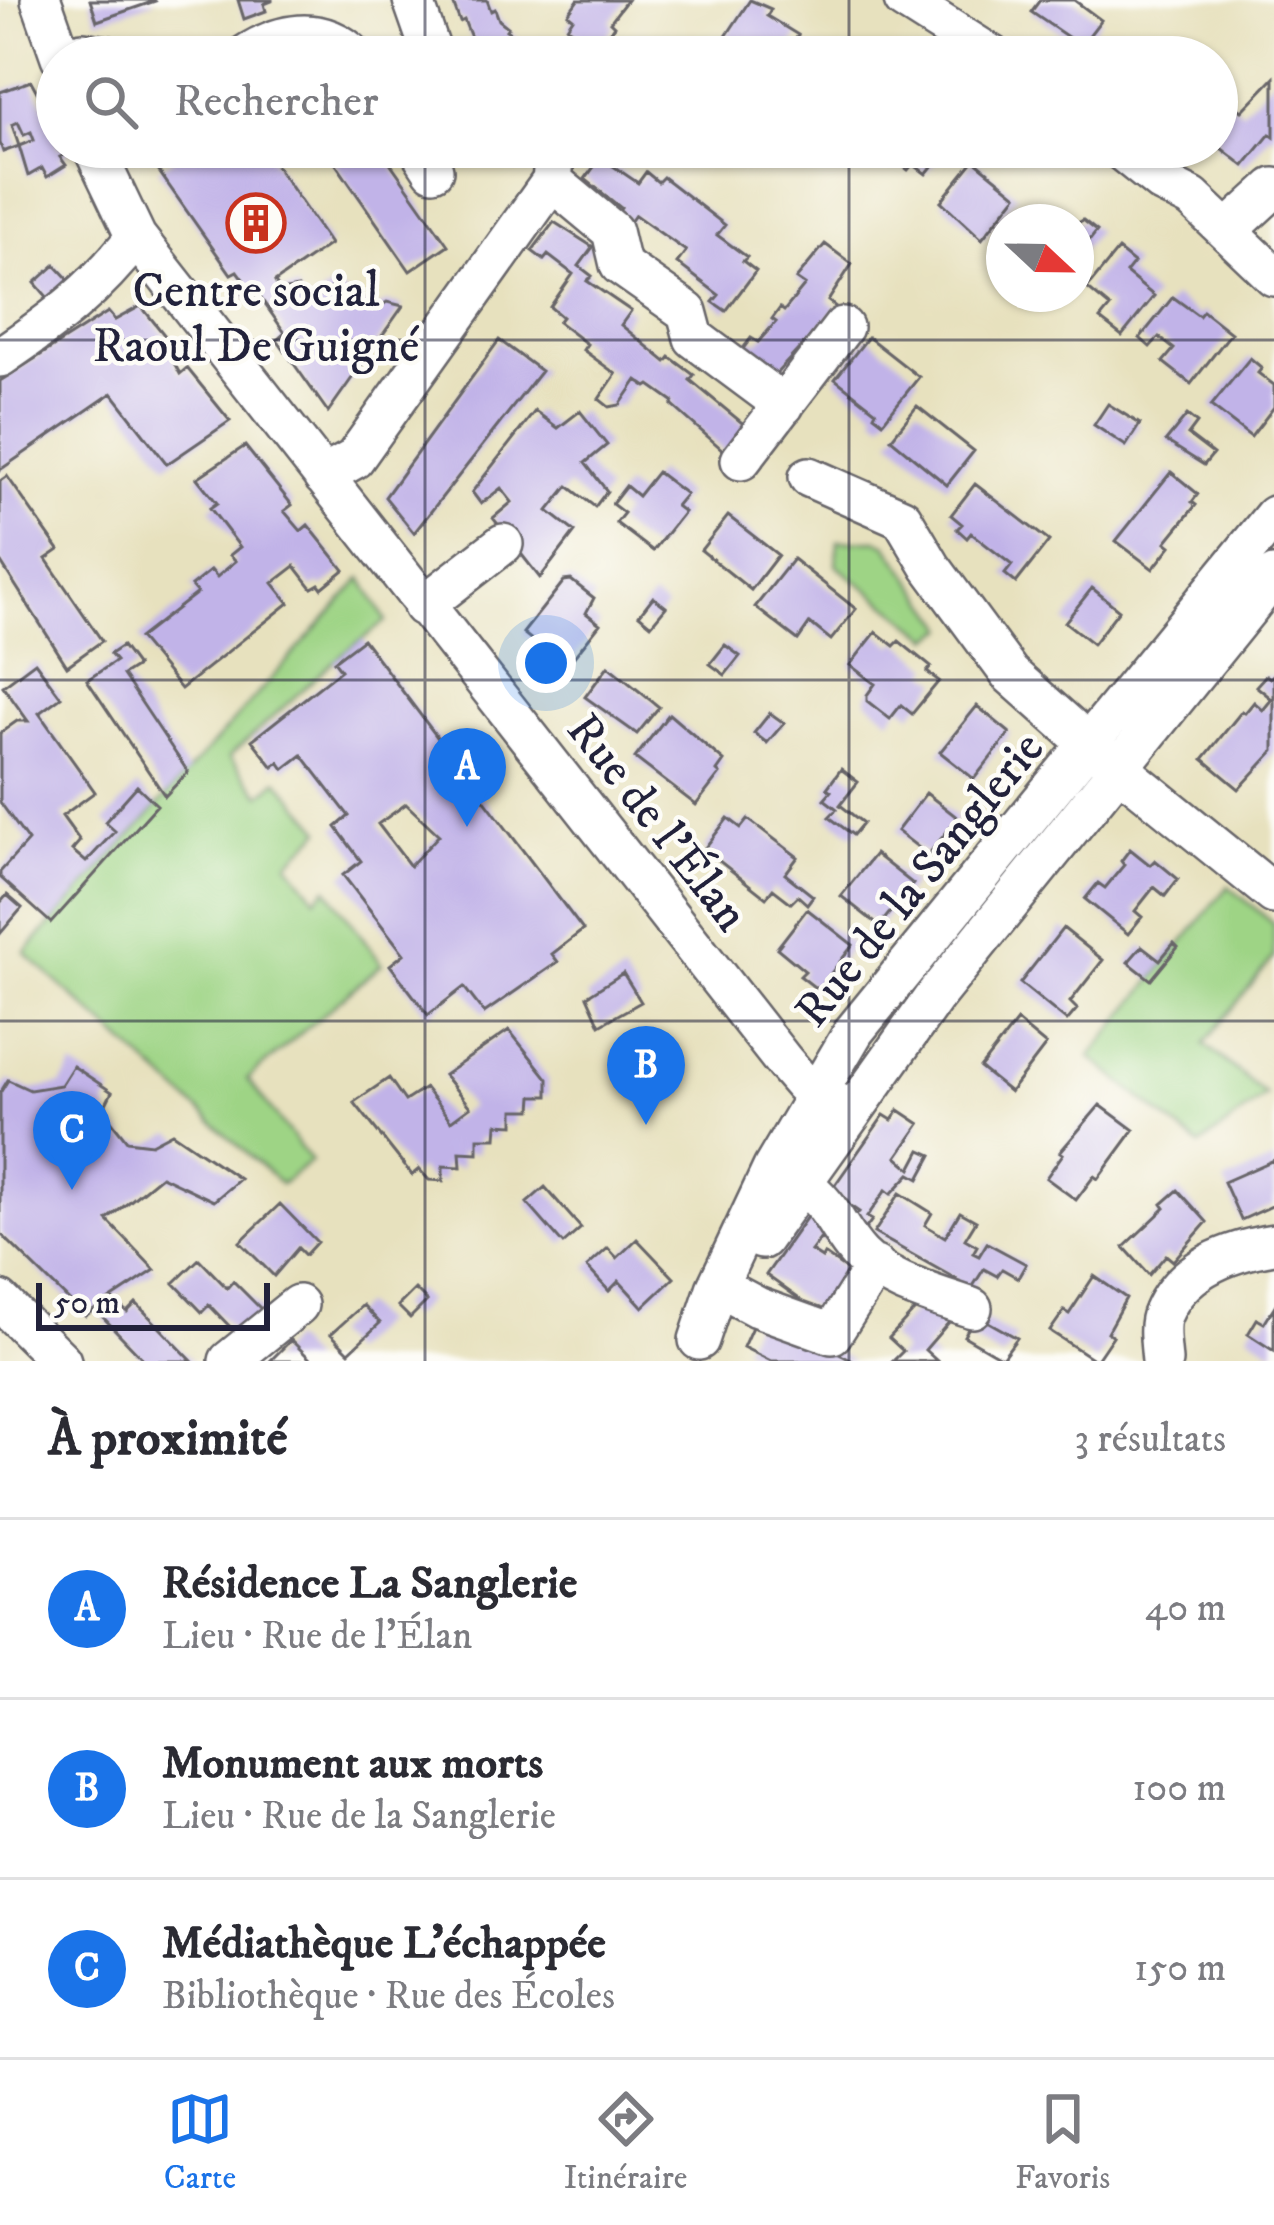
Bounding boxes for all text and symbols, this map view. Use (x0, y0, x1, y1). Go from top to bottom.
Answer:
search box (36, 36, 1238, 168)
icon: search (78, 69, 144, 135)
text: Rechercher (174, 74, 379, 130)
building icon: Centre social Raoul De Guigné (225, 192, 287, 254)
north arrow (986, 204, 1094, 312)
place label: Centre social Raoul De Guigné (93, 262, 419, 377)
your location (516, 633, 576, 693)
street label: Rue de l'Élan (553, 701, 761, 944)
street label: Rue de la Sanglerie (783, 720, 1058, 1040)
pin: A (428, 728, 506, 827)
pin: B (607, 1026, 685, 1125)
pin: C (33, 1091, 111, 1190)
scale bar (36, 1277, 270, 1330)
text: 50 m (54, 1283, 120, 1324)
text: À proximité (48, 1407, 288, 1471)
text: 3 résultats (1074, 1415, 1226, 1464)
text: Résidence La Sanglerie (162, 1556, 577, 1612)
text: A (75, 1584, 99, 1633)
text: 40 m (1145, 1584, 1226, 1633)
text: Lieu · Rue de l'Élan (162, 1612, 472, 1661)
text: Monument aux morts (162, 1736, 543, 1792)
text: B (75, 1764, 99, 1813)
text: 100 m (1132, 1764, 1226, 1813)
text: Lieu · Rue de la Sanglerie (162, 1792, 556, 1841)
text: Médiathèque L'échappée (162, 1916, 606, 1972)
text: C (74, 1944, 100, 1993)
text: 150 m (1134, 1944, 1226, 1993)
text: Bibliothèque · Rue des Écoles (162, 1972, 615, 2021)
tab: Carte (164, 2086, 236, 2199)
tab: Itinéraire (564, 2086, 687, 2199)
tab: Favoris (1015, 2086, 1110, 2199)

